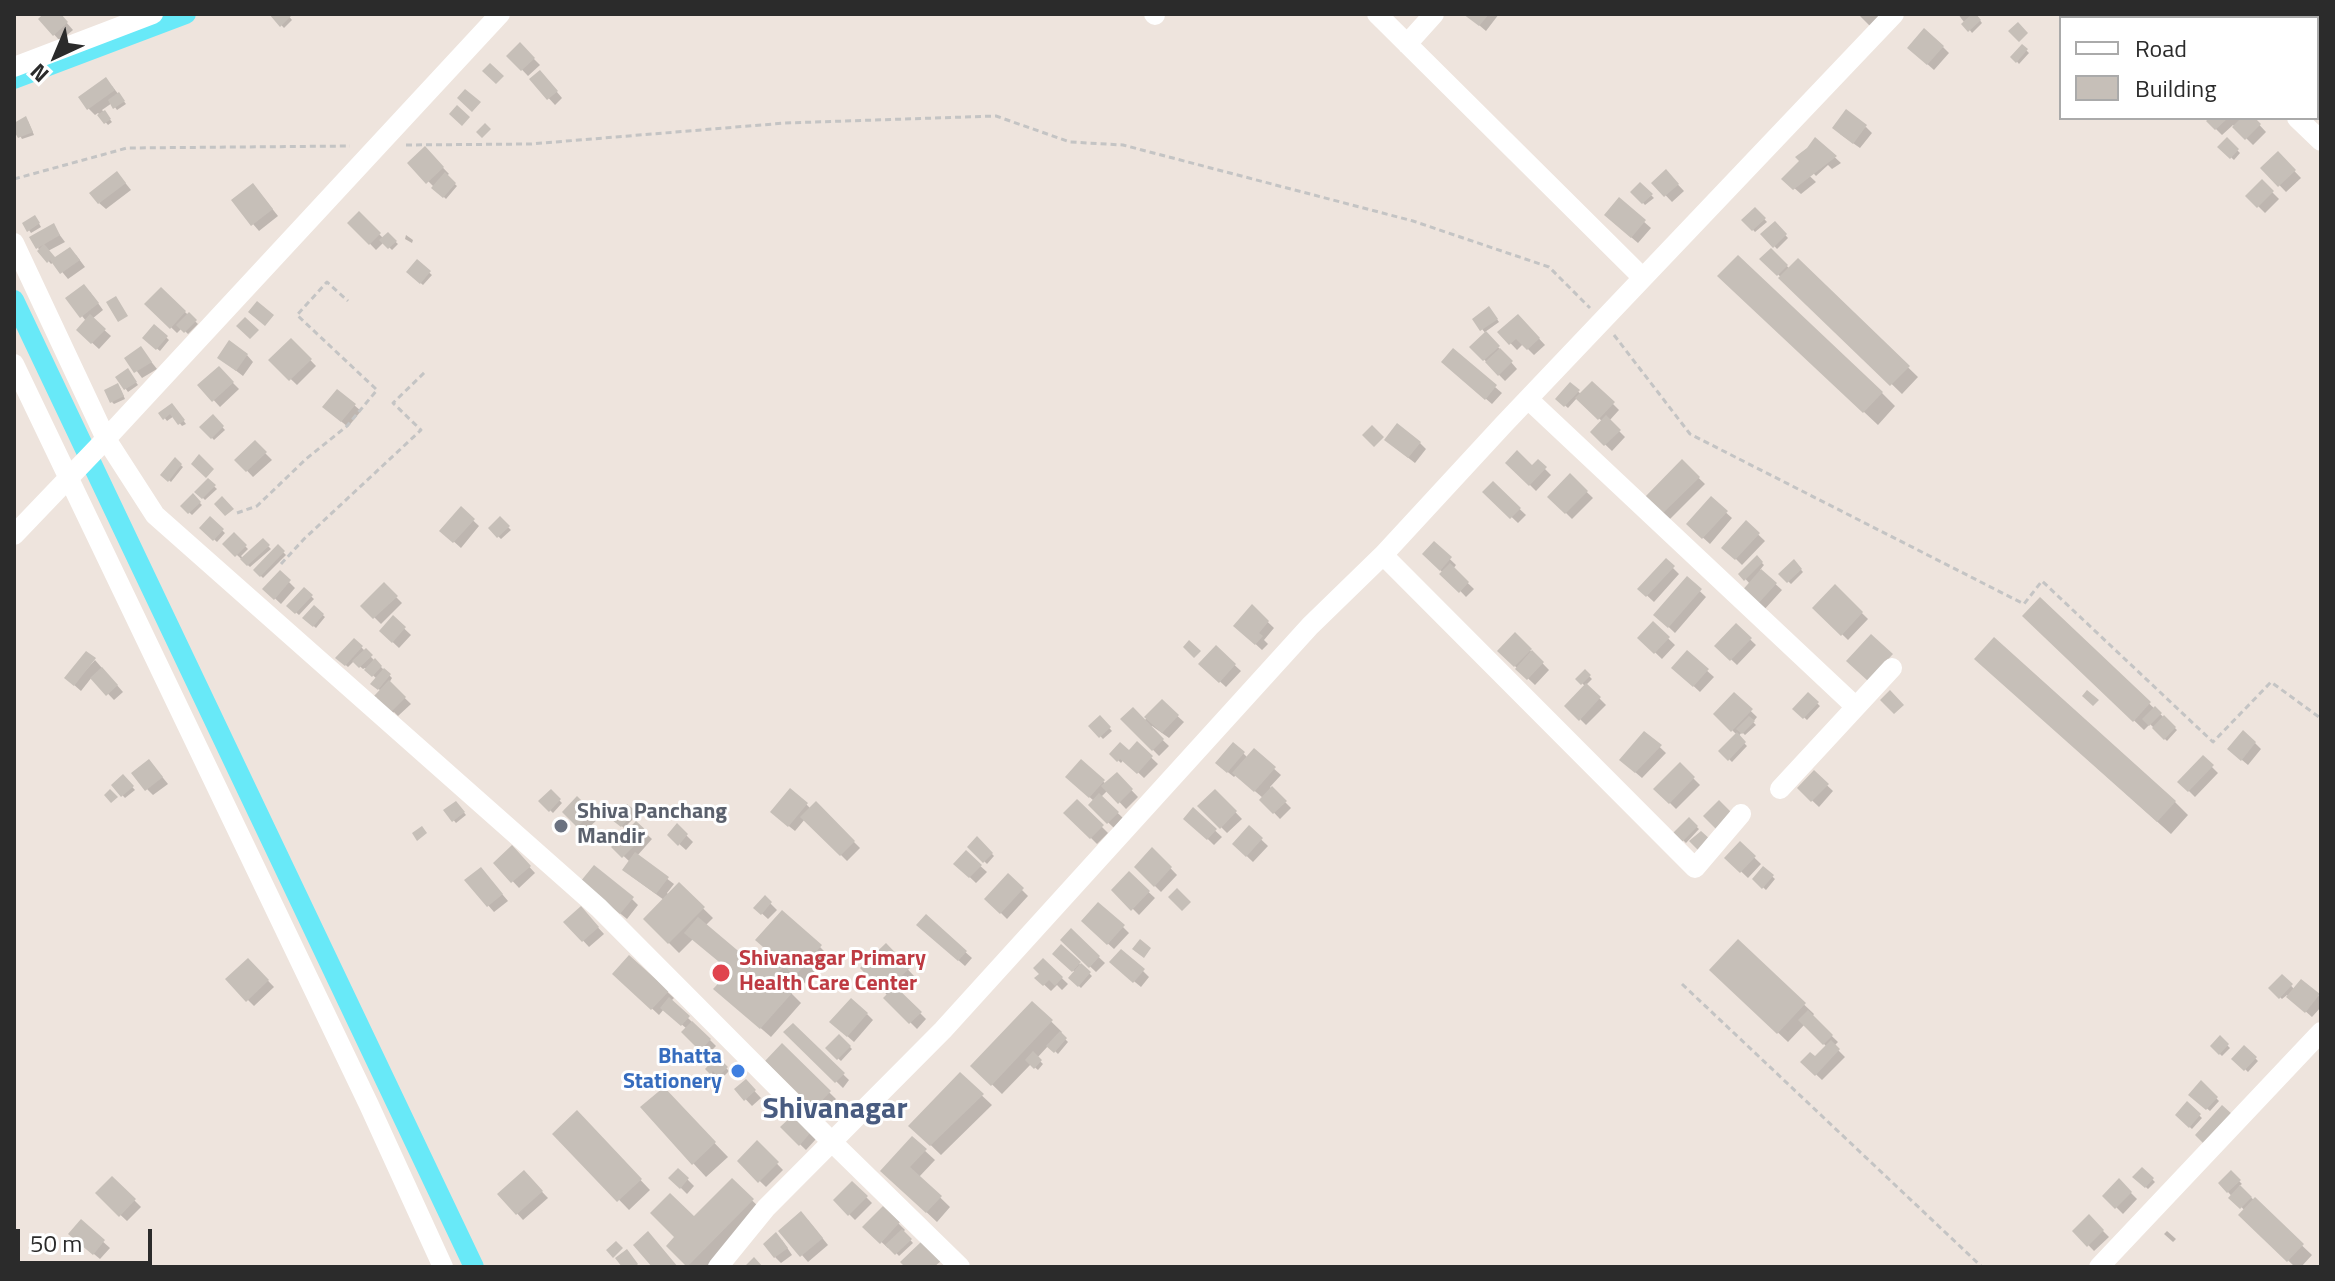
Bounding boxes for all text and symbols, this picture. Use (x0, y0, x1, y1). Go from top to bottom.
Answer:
north arrow (16, 16, 96, 96)
legend (2059, 16, 2319, 120)
text: Road (2135, 30, 2187, 66)
text: N (22, 56, 57, 91)
text: Building (2135, 70, 2217, 106)
place label: Shiva Panchang Mandir (577, 800, 727, 852)
marker: Shiva Panchang Mandir (552, 817, 570, 835)
place label: Shivanagar Primary Health Care Center (739, 947, 926, 998)
marker: Shivanagar Primary Health Care Center (710, 962, 732, 984)
place label: Bhatta Stationery (623, 1045, 722, 1096)
marker: Bhatta Stationery (729, 1062, 747, 1080)
district label: Shivanagar (762, 1093, 908, 1129)
scale bar (20, 1213, 156, 1263)
text: 50 m (30, 1225, 82, 1261)

